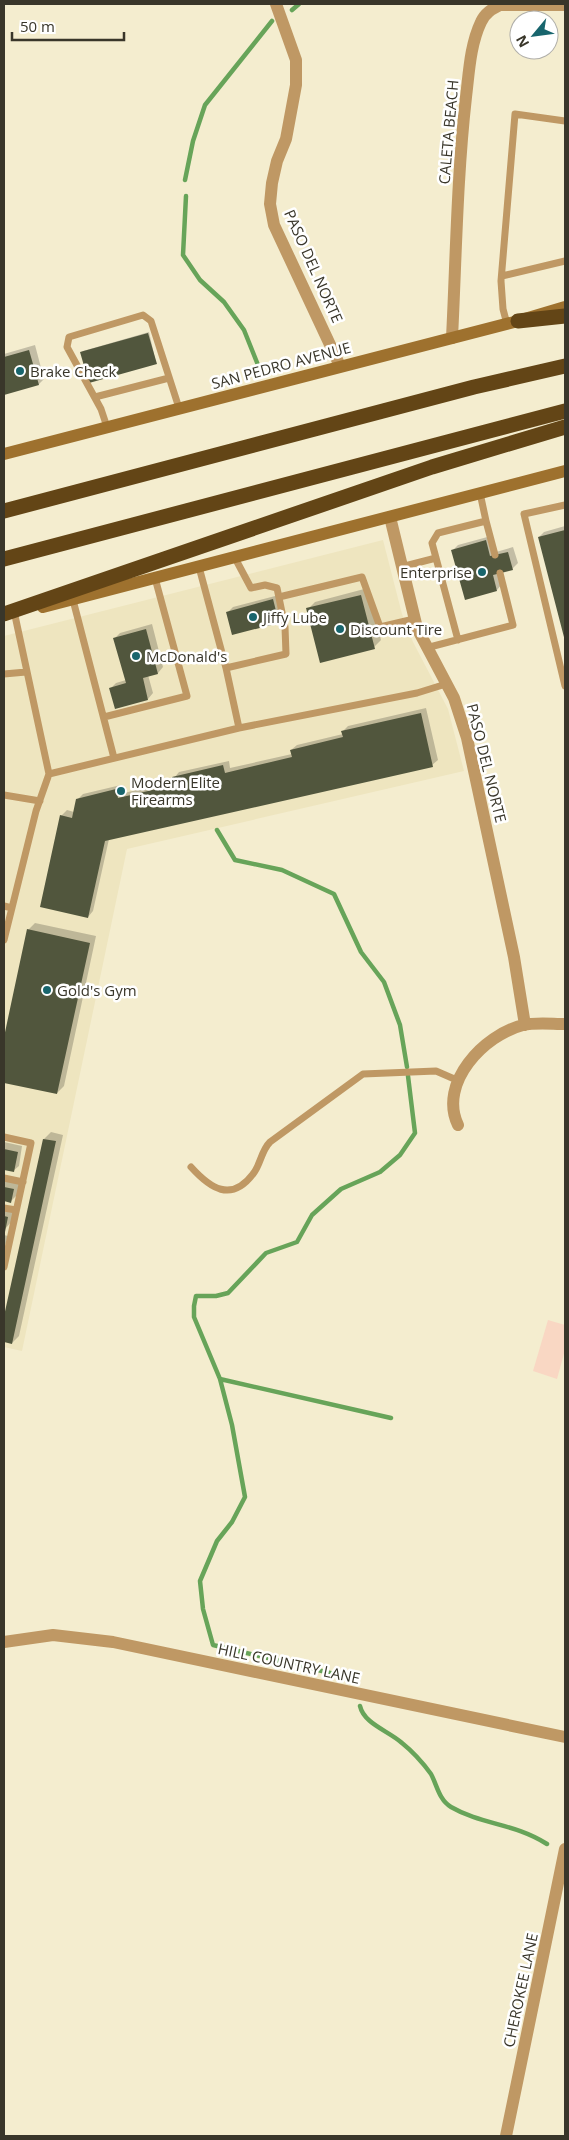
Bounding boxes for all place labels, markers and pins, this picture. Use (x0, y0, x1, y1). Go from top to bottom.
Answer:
place label: Brake Check (30, 361, 117, 381)
marker: Brake Check (14, 365, 26, 377)
place label: Enterprise (400, 562, 472, 582)
marker: Enterprise (476, 566, 488, 578)
place label: Jiffy Lube (261, 607, 327, 627)
marker: Jiffy Lube (247, 611, 259, 623)
place label: Discount Tire (350, 619, 442, 639)
marker: Discount Tire (334, 623, 346, 635)
place label: McDonald's (146, 646, 228, 666)
marker: McDonald's (130, 650, 142, 662)
place label: Modern Elite Firearms (131, 772, 220, 809)
marker: Modern Elite Firearms (115, 785, 127, 797)
place label: Gold's Gym (57, 980, 137, 1000)
marker: Gold's Gym (41, 984, 53, 996)

